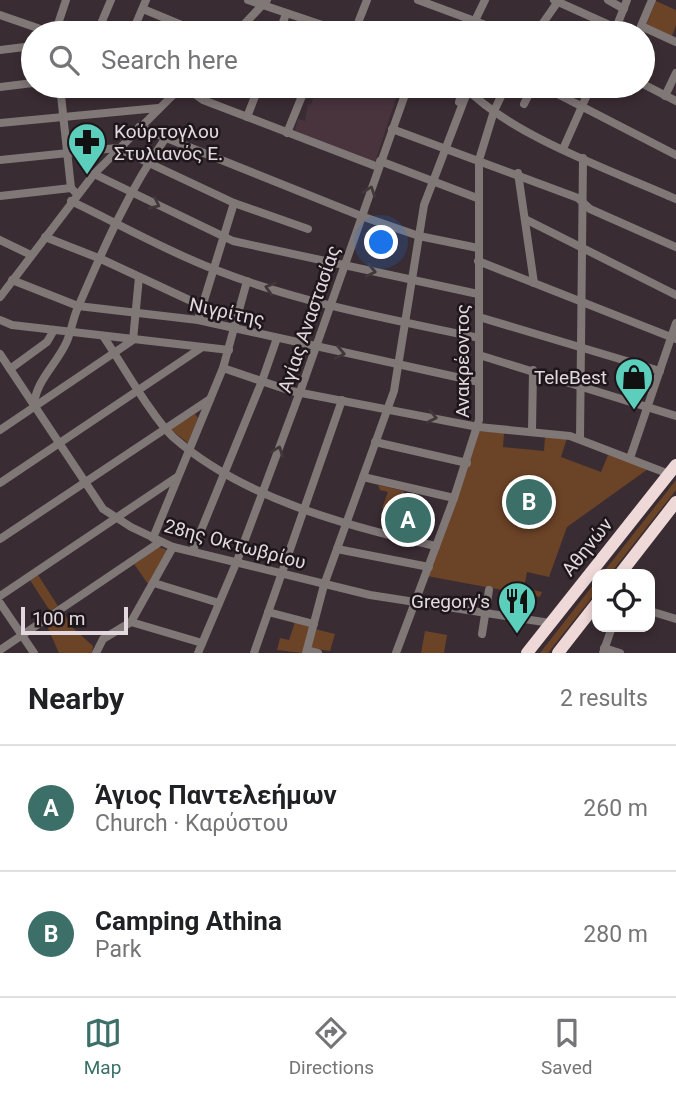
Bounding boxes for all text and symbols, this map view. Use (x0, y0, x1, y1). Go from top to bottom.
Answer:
search box (21, 21, 655, 98)
icon: search (45, 41, 83, 79)
text: Search here (101, 45, 238, 75)
place label: Κούρτογλου Στυλιανός Ε. (114, 120, 223, 165)
pharmacy icon: Κούρτογλου Στυλιανός Ε. (66, 121, 108, 176)
one-way arrow (362, 185, 376, 197)
one-way arrow (148, 195, 160, 209)
your location (364, 225, 398, 259)
street label: Αγίας Αναστασίας (273, 242, 345, 396)
one-way arrow (365, 263, 377, 278)
one-way arrow (264, 282, 276, 297)
street label: Νιγρίτης (187, 293, 267, 331)
street label: Ανακρέοντος (451, 304, 474, 418)
one-way arrow (334, 344, 346, 359)
shop icon: TeleBest (613, 356, 655, 411)
place label: TeleBest (534, 366, 607, 389)
one-way arrow (426, 409, 438, 424)
one-way arrow (269, 446, 283, 458)
pin: B (506, 476, 552, 528)
pin: A (385, 494, 431, 546)
street label: Αθηνών (557, 513, 617, 581)
street label: 28ης Οκτωβρίου (162, 514, 308, 574)
map controls (592, 569, 655, 632)
button: locate (592, 569, 655, 632)
restaurant icon: Gregory's (496, 580, 538, 635)
place label: Gregory's (411, 590, 490, 613)
scale bar (21, 604, 128, 636)
text: 100 m (32, 607, 85, 630)
text: Nearby (28, 681, 124, 716)
text: 2 results (560, 685, 648, 712)
text: Άγιος Παντελεήμων (95, 780, 337, 810)
text: A (43, 795, 59, 822)
text: 260 m (583, 795, 648, 822)
text: Church · Καρύστου (95, 810, 288, 837)
text: Camping Athina (95, 906, 282, 936)
text: B (44, 921, 58, 948)
text: 280 m (583, 921, 648, 948)
text: Park (95, 936, 141, 963)
tab: Map (84, 1014, 122, 1079)
tab: Directions (289, 1014, 374, 1079)
tab: Saved (541, 1014, 592, 1079)

